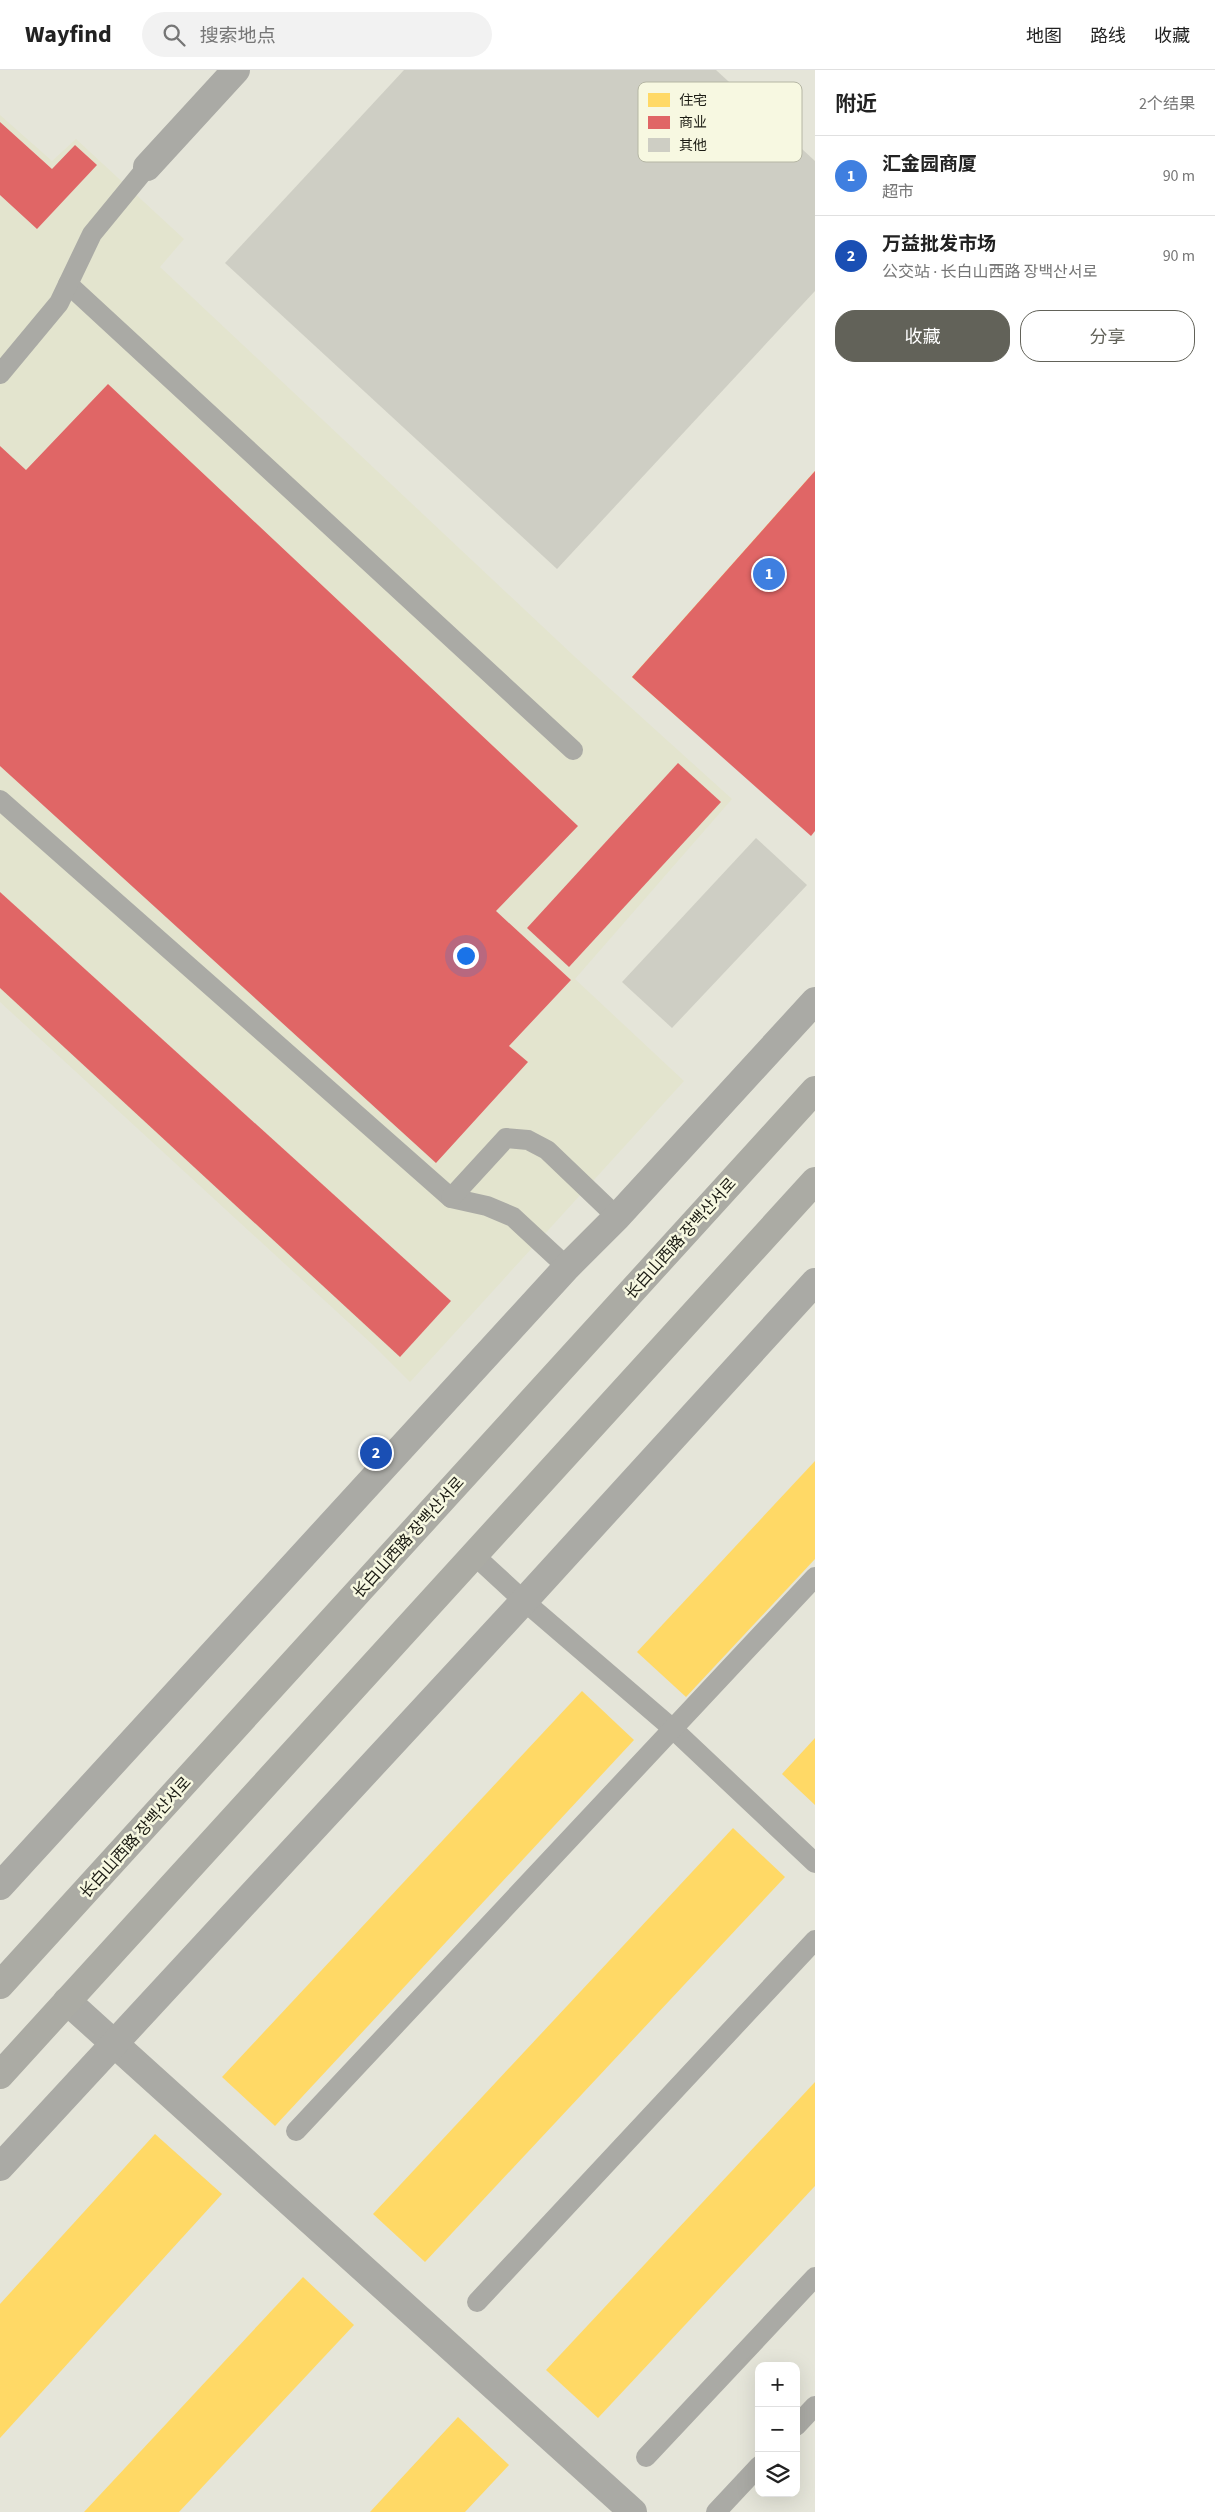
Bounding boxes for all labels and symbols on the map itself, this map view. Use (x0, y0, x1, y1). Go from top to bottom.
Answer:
legend (638, 82, 802, 162)
text: 住宅 (679, 91, 707, 111)
text: 商业 (679, 113, 707, 133)
text: 其他 (679, 136, 707, 156)
pin: 1 (753, 555, 785, 593)
your location (453, 943, 479, 969)
street label: 长白山西路 장백산서로 (620, 1173, 742, 1304)
pin: 2 (360, 1434, 392, 1472)
street label: 长白山西路 장백산서로 (348, 1472, 470, 1603)
street label: 长白山西路 장백산서로 (75, 1772, 197, 1903)

